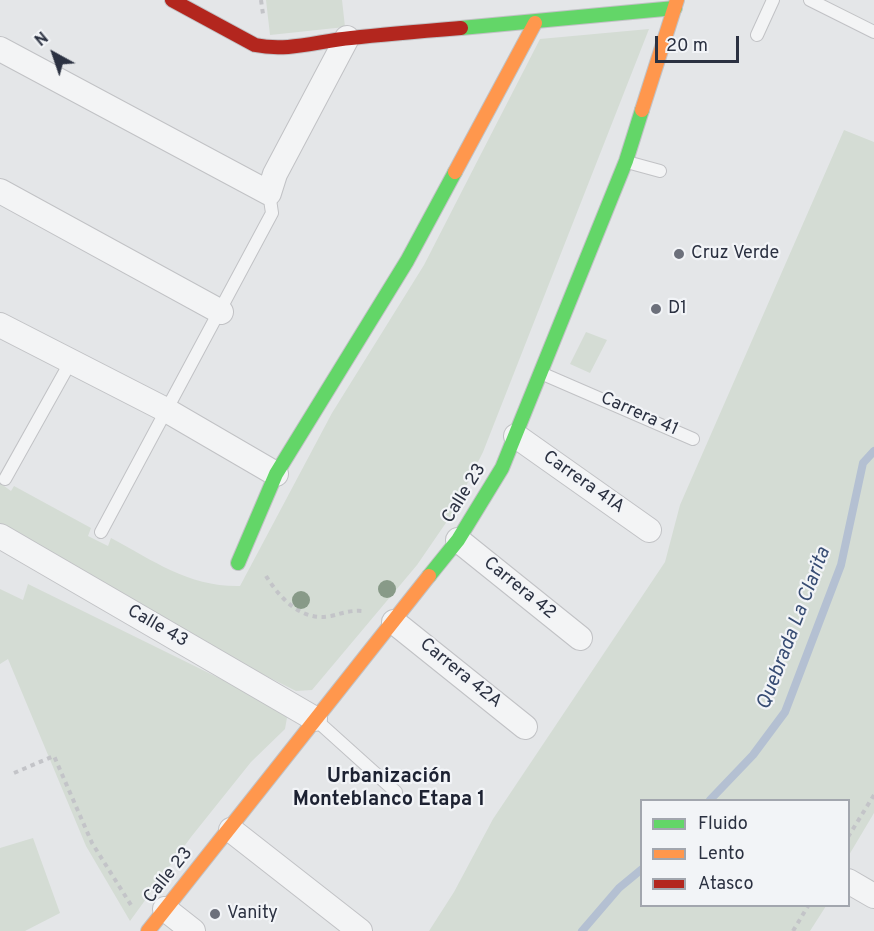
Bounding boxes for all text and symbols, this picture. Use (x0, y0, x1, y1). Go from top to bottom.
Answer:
north arrow (24, 24, 84, 84)
scale bar (658, 24, 742, 62)
text: N (32, 29, 53, 52)
text: 20 m (666, 35, 708, 58)
place label: Cruz Verde (691, 243, 779, 265)
marker: Cruz Verde (672, 247, 686, 261)
place label: D1 (668, 298, 687, 320)
marker: D1 (649, 302, 663, 316)
street label: Carrera 41 (597, 388, 681, 442)
street label: Carrera 41A (538, 447, 628, 519)
street label: Calle 23 (438, 460, 492, 528)
water label: Quebrada La Clarita (753, 544, 837, 714)
street label: Carrera 42 (478, 553, 560, 625)
street label: Calle 43 (123, 601, 191, 653)
street label: Carrera 42A (415, 634, 505, 714)
district label: Urbanización Monteblanco Etapa 1 (293, 766, 485, 813)
legend (640, 799, 850, 907)
text: Fluido (698, 813, 748, 836)
street label: Calle 23 (140, 843, 198, 909)
text: Lento (698, 843, 744, 866)
text: Atasco (698, 873, 754, 896)
place label: Vanity (227, 903, 278, 925)
marker: Vanity (208, 907, 222, 921)

